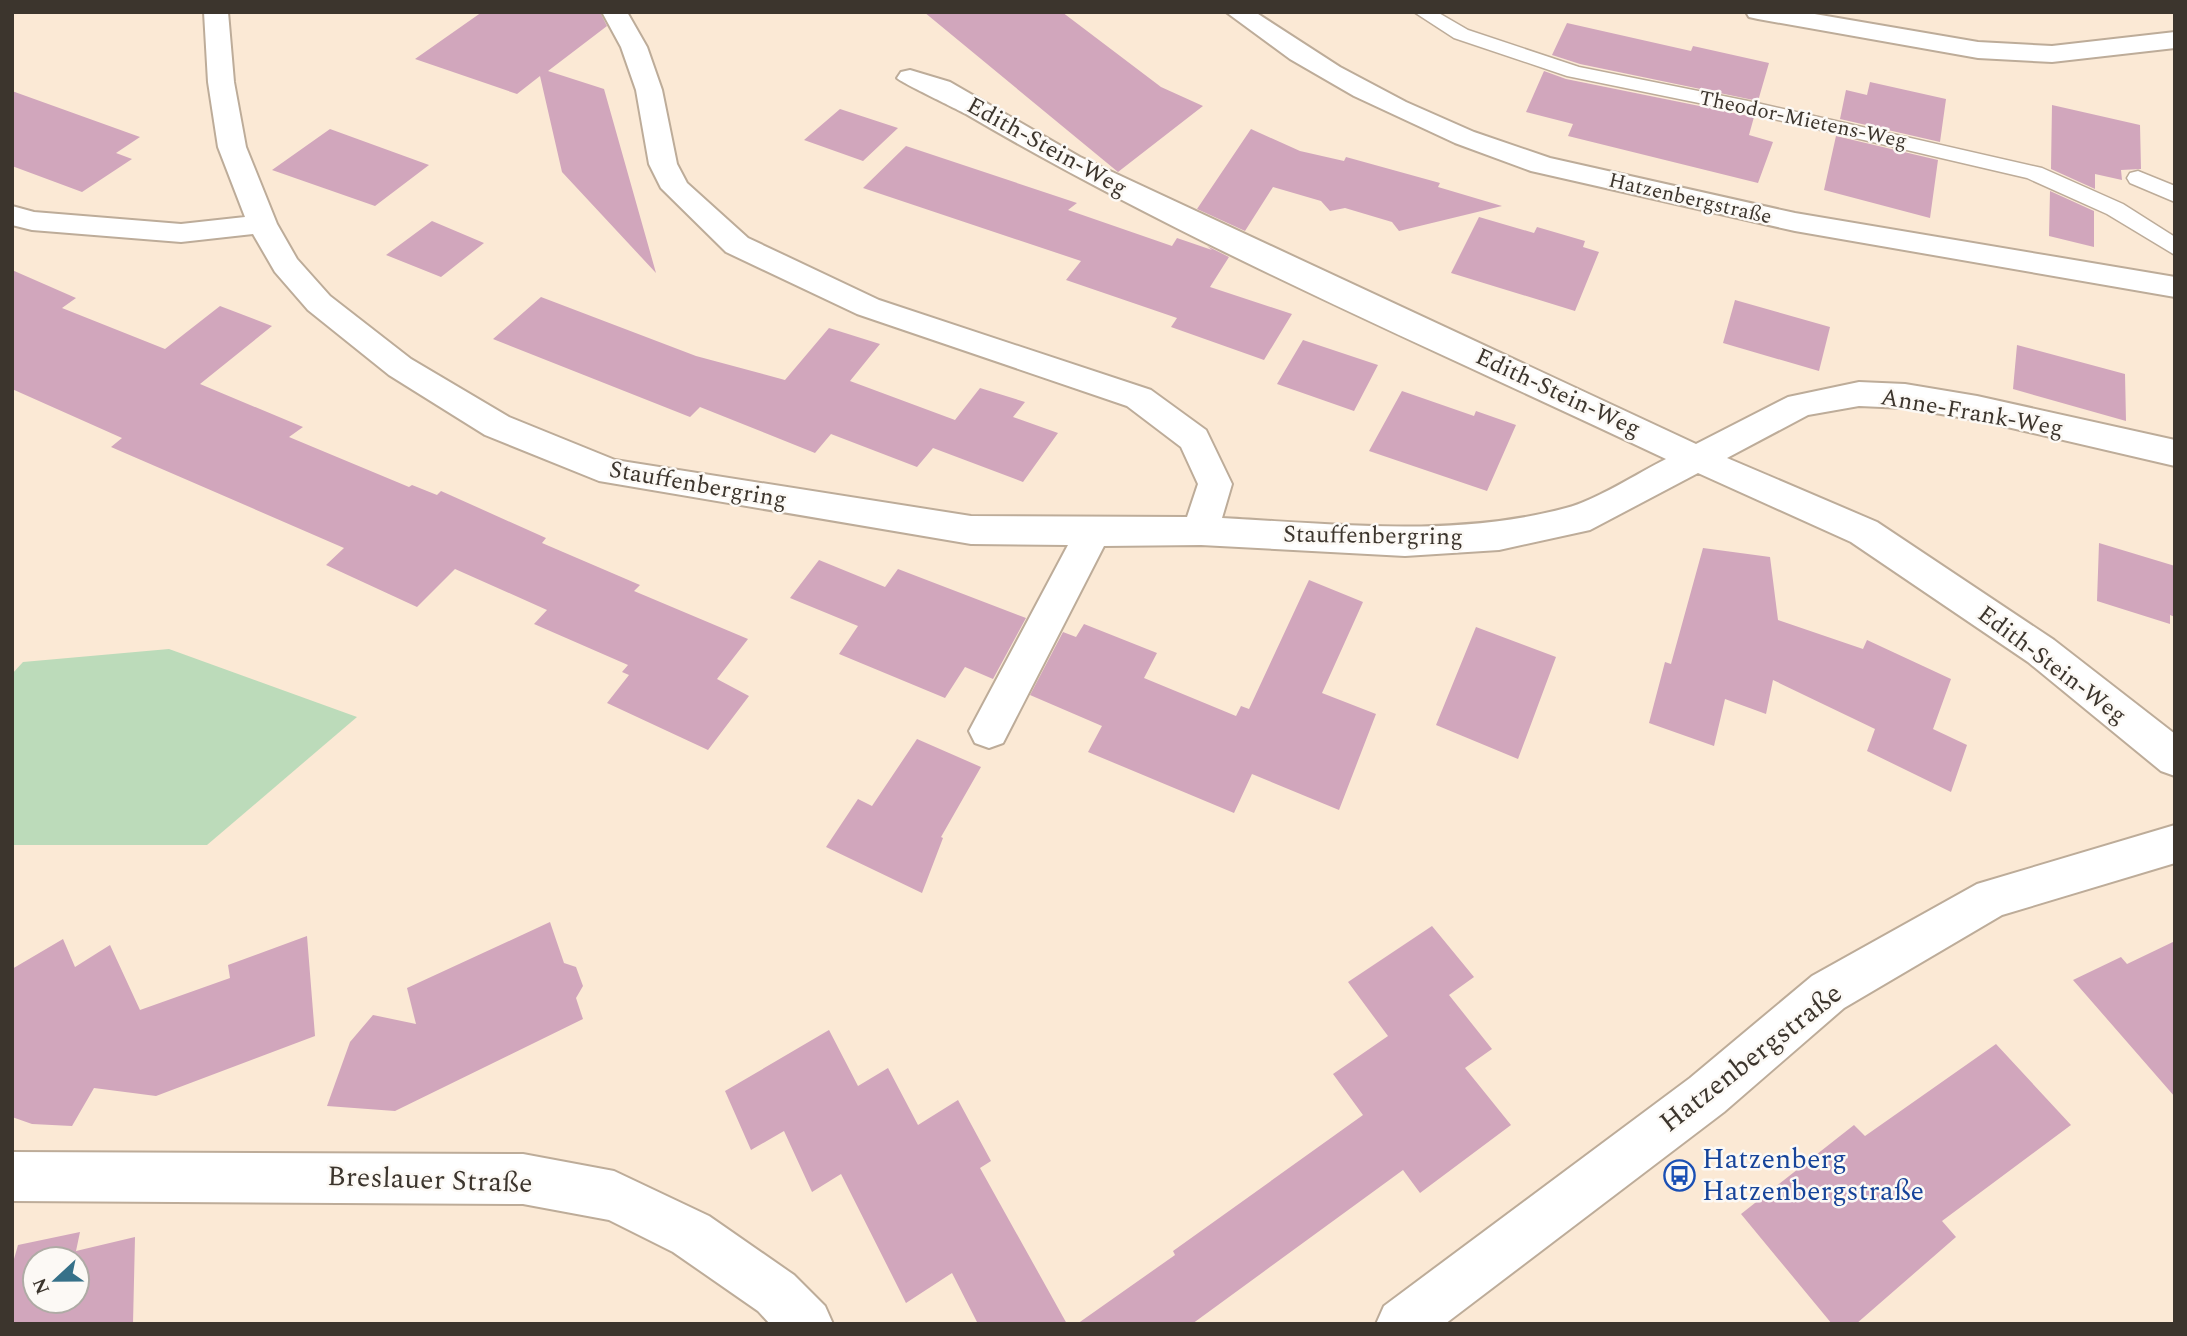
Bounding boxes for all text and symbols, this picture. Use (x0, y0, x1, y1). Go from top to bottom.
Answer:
street label: Theodor-Mietens-Weg (1696, 82, 1910, 158)
street label: Edith-Stein-Weg (960, 88, 1134, 206)
street label: Hatzenbergstraße (1605, 165, 1775, 233)
street label: Edith-Stein-Weg (1469, 339, 1647, 447)
street label: Anne-Frank-Weg (1878, 379, 2066, 447)
street label: Stauffenbergring (606, 452, 790, 518)
street label: Stauffenbergring (1283, 516, 1463, 556)
street label: Edith-Stein-Weg (1970, 597, 2134, 733)
street label: Hatzenbergstraße (1650, 973, 1852, 1143)
place label: Hatzenberg Hatzenbergstraße (1702, 1138, 1924, 1213)
street label: Breslauer Straße (327, 1155, 533, 1205)
bus stop icon: Hatzenberg Hatzenbergstraße (1662, 1158, 1696, 1192)
north arrow (21, 1245, 91, 1315)
text: N (25, 1273, 58, 1298)

